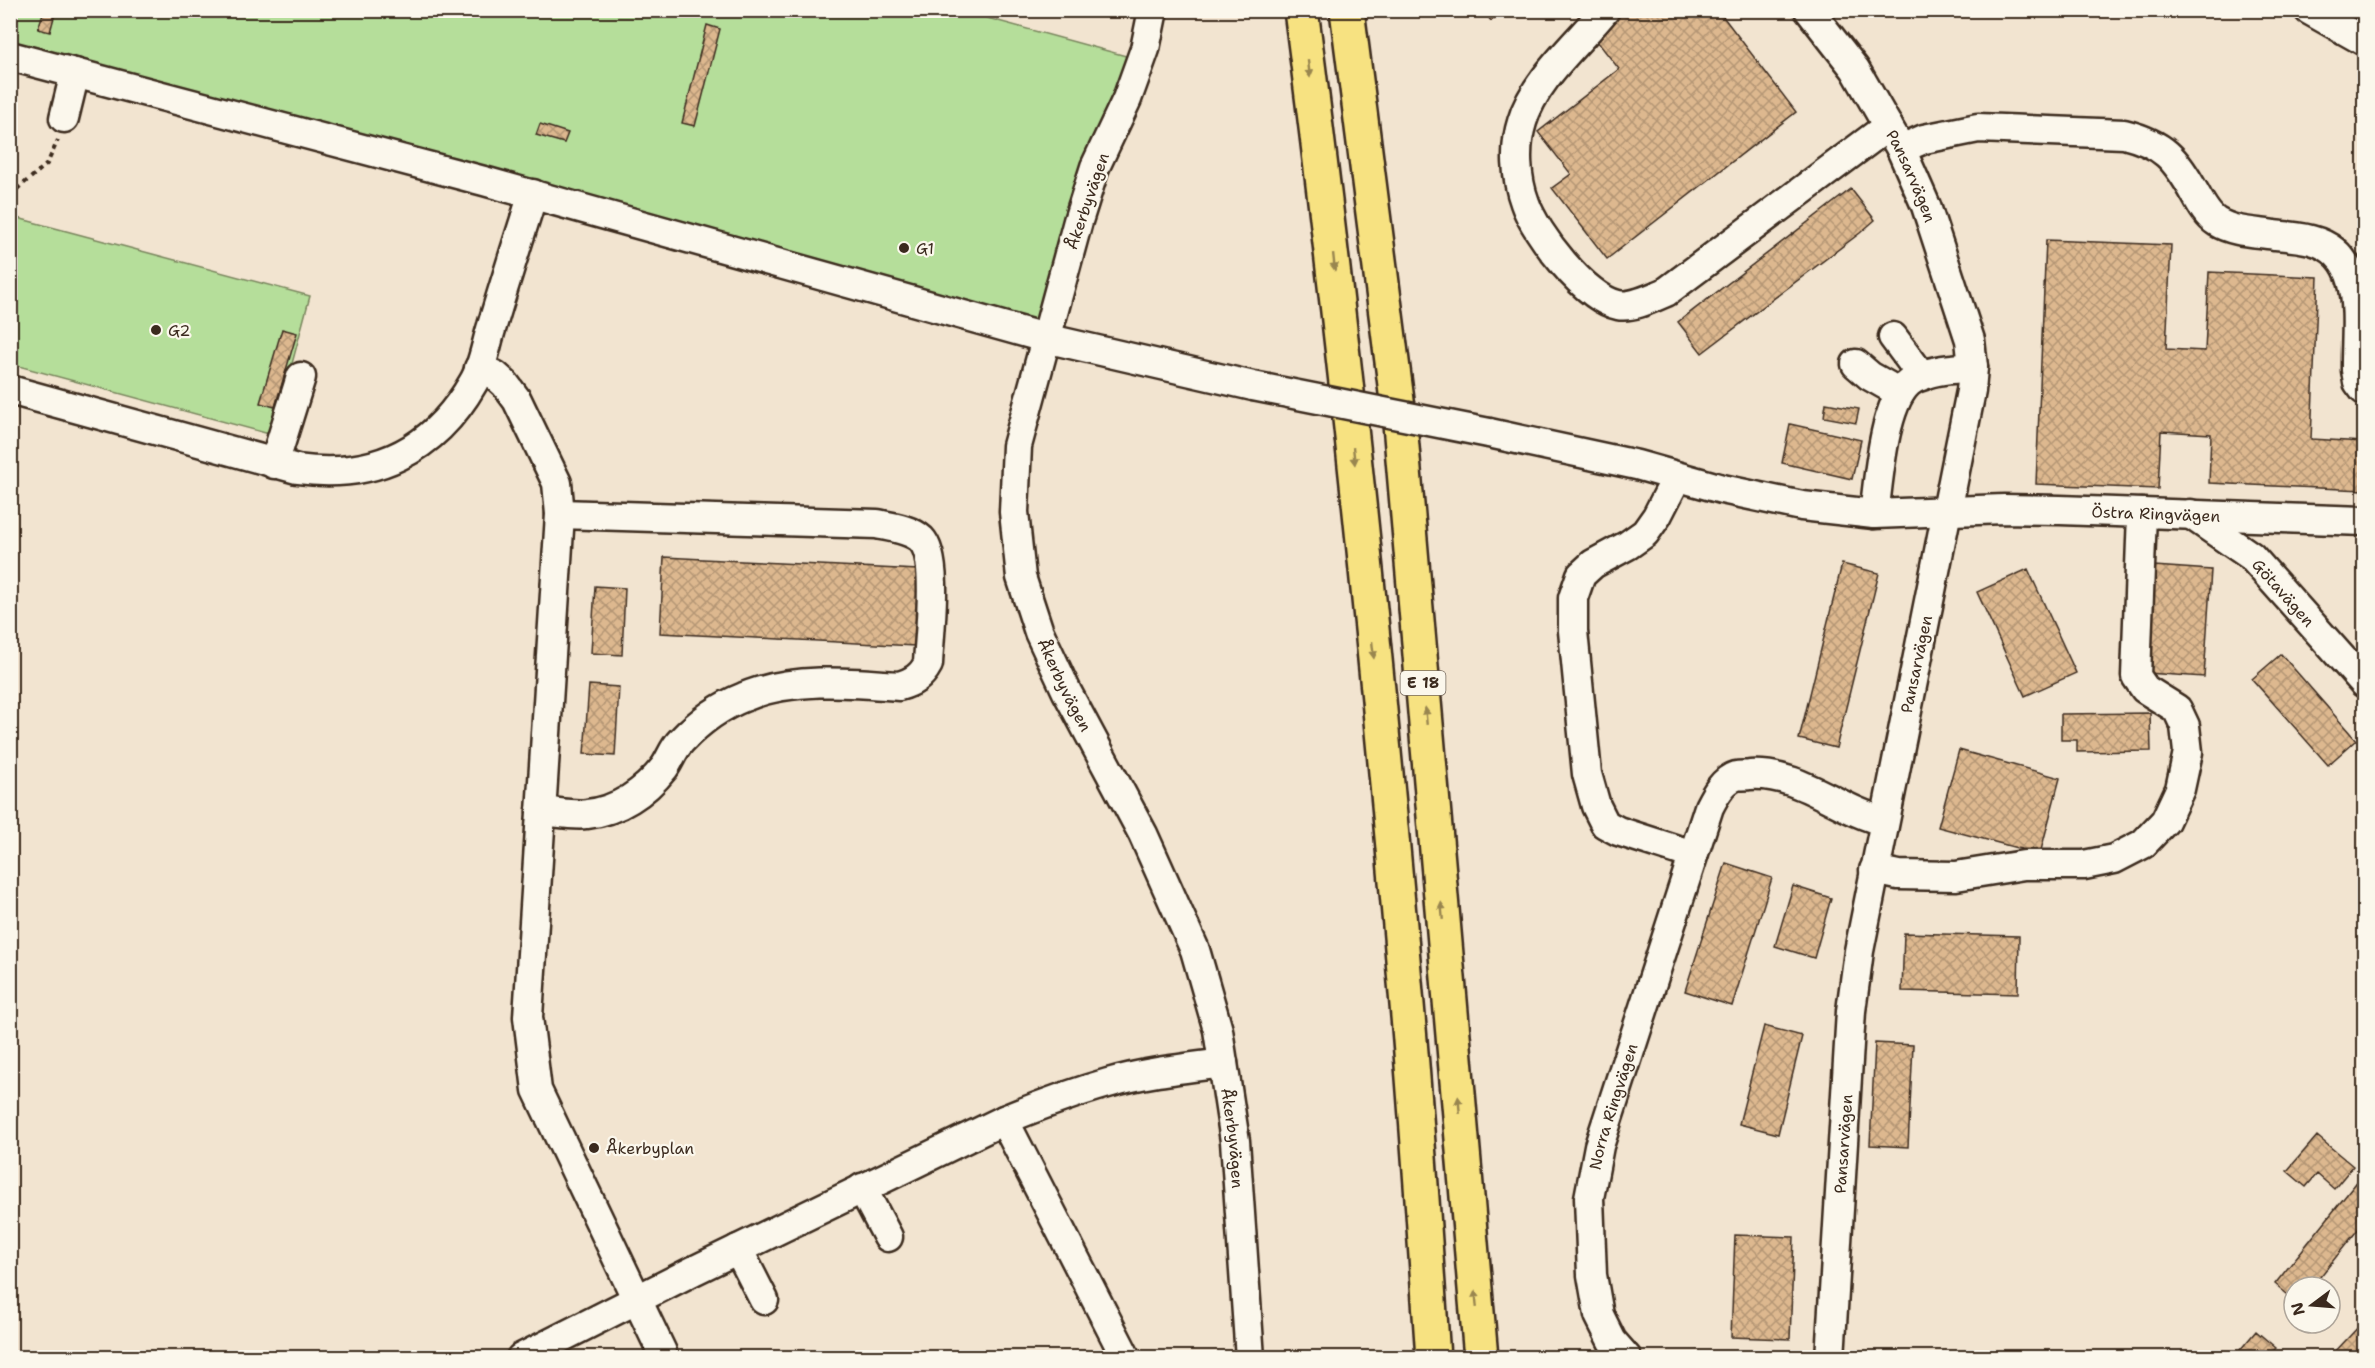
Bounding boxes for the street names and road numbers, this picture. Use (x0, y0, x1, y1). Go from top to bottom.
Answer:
street label: Pansarvägen (1881, 126, 1941, 225)
street label: Åkerbyvägen (1060, 149, 1114, 252)
street label: Östra Ringvägen (2091, 501, 2221, 527)
street label: Götavägen (2247, 554, 2319, 631)
street label: Pansarvägen (1896, 613, 1937, 715)
street label: Åkerbyvägen (1033, 635, 1096, 735)
road number: E 18 (1400, 671, 1446, 695)
street label: Norra Ringvägen (1585, 1041, 1643, 1172)
street label: Åkerbyvägen (1216, 1086, 1248, 1189)
street label: Pansarvägen (1830, 1093, 1857, 1194)

